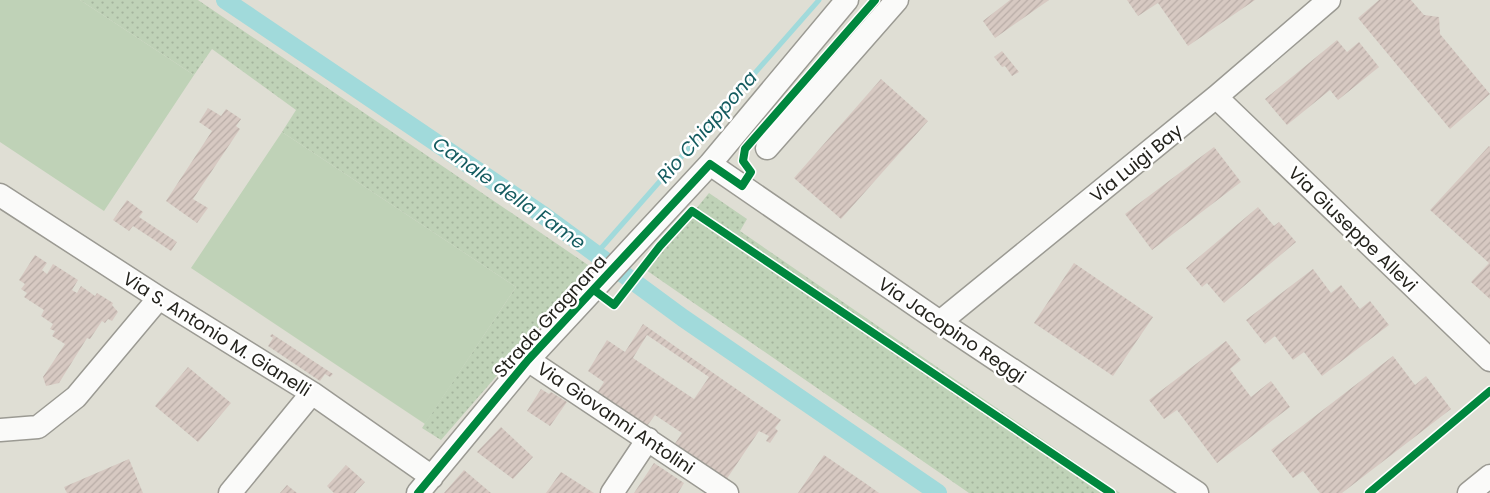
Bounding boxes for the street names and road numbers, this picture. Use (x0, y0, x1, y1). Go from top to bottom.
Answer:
street label: Via Luigi Bay (1085, 118, 1187, 208)
street label: Via Giuseppe Allevi (1283, 161, 1423, 297)
street label: Strada Gragnana (488, 249, 612, 383)
street label: Via S. Antonio M. Gianelli (118, 266, 316, 402)
street label: Via Jacopino Reggi (873, 271, 1031, 389)
street label: Via Giovanni Antolini (532, 356, 700, 480)

